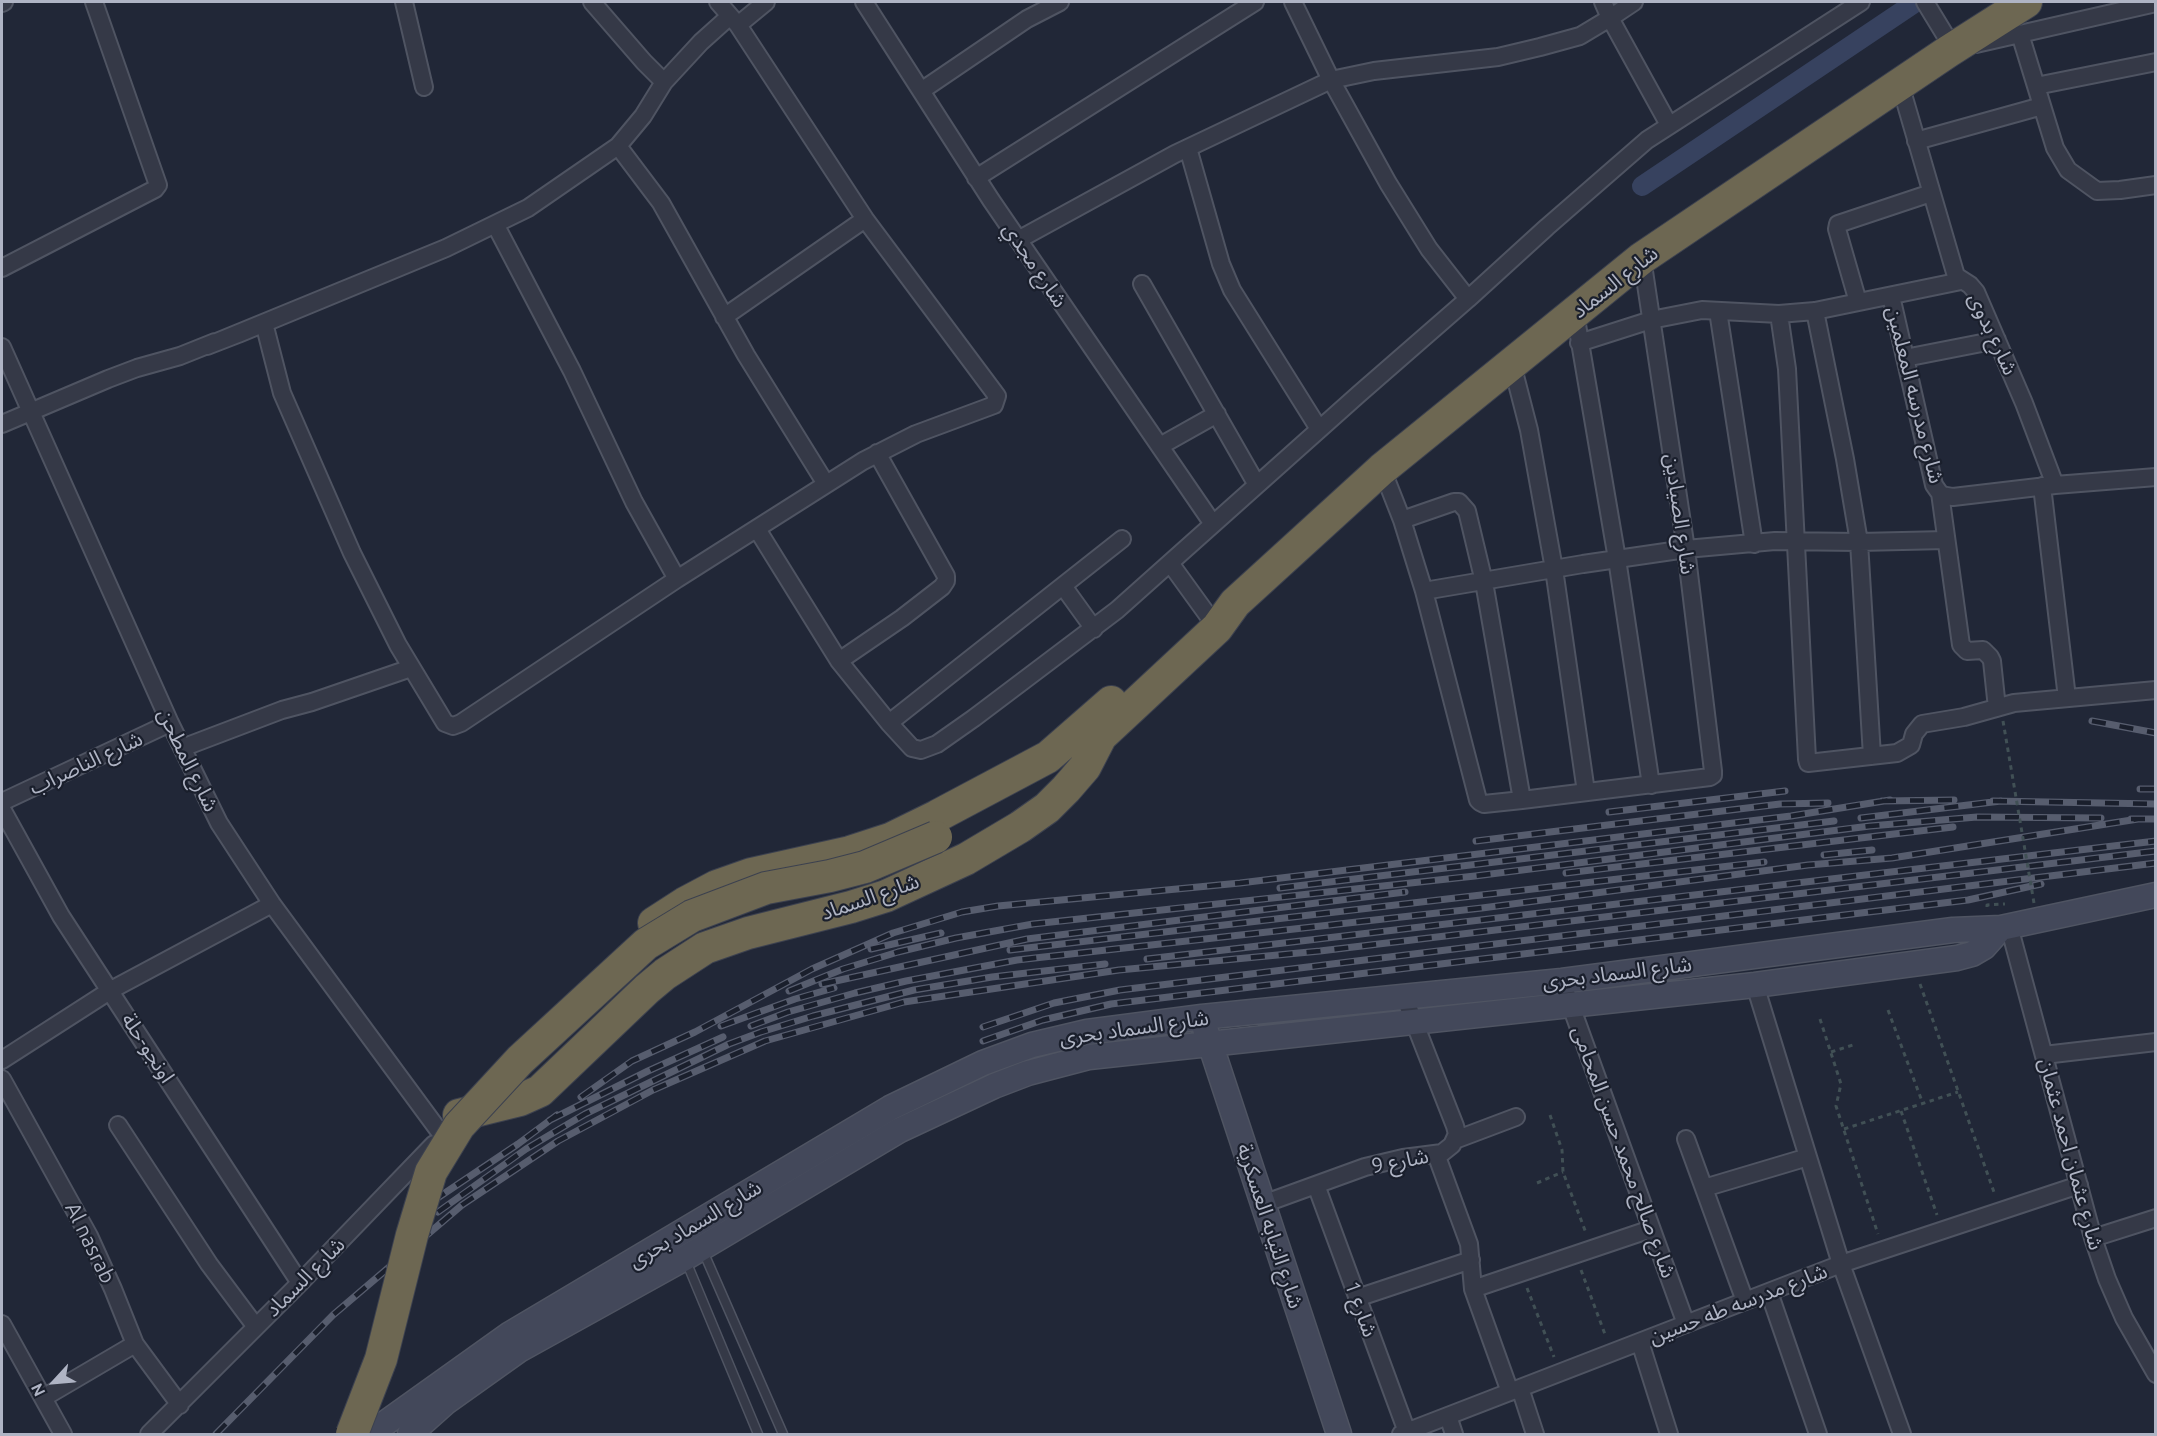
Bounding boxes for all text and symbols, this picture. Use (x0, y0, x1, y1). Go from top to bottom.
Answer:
street label: شارع مجدي (997, 218, 1073, 312)
street label: شارع السماد (1567, 241, 1663, 323)
street label: شارع بدوى (1963, 289, 2023, 379)
street label: شارع مدرسه المعلمين (1881, 304, 1949, 486)
street label: شارع الصيادين (1659, 452, 1701, 576)
street label: شارع المطحن (152, 704, 224, 816)
street label: شارع الناصراب (25, 726, 147, 800)
street label: شارع السماد (818, 868, 922, 926)
street label: شارع السماد بحرى (1541, 951, 1693, 995)
street label: شارع السماد بحرى (1058, 1005, 1210, 1051)
street label: اونجو-حلة (116, 1008, 180, 1088)
street label: شارع صالح محمد حسن المحامى (1567, 1023, 1681, 1281)
street label: شارع عثمان احمد عثمان (2033, 1055, 2109, 1253)
street label: شارع النيابه العسكرية (1231, 1140, 1309, 1312)
street label: شارع 9 (1369, 1143, 1431, 1179)
street label: شارع السماد بحرى (624, 1174, 766, 1274)
street label: Al nasrab (60, 1198, 120, 1288)
street label: شارع السماد (260, 1232, 350, 1322)
street label: شارع مدرسه طه حسين (1645, 1258, 1831, 1350)
street label: شارع 1 (1339, 1278, 1383, 1340)
north arrow (24, 1352, 84, 1412)
text: N (27, 1381, 49, 1399)

